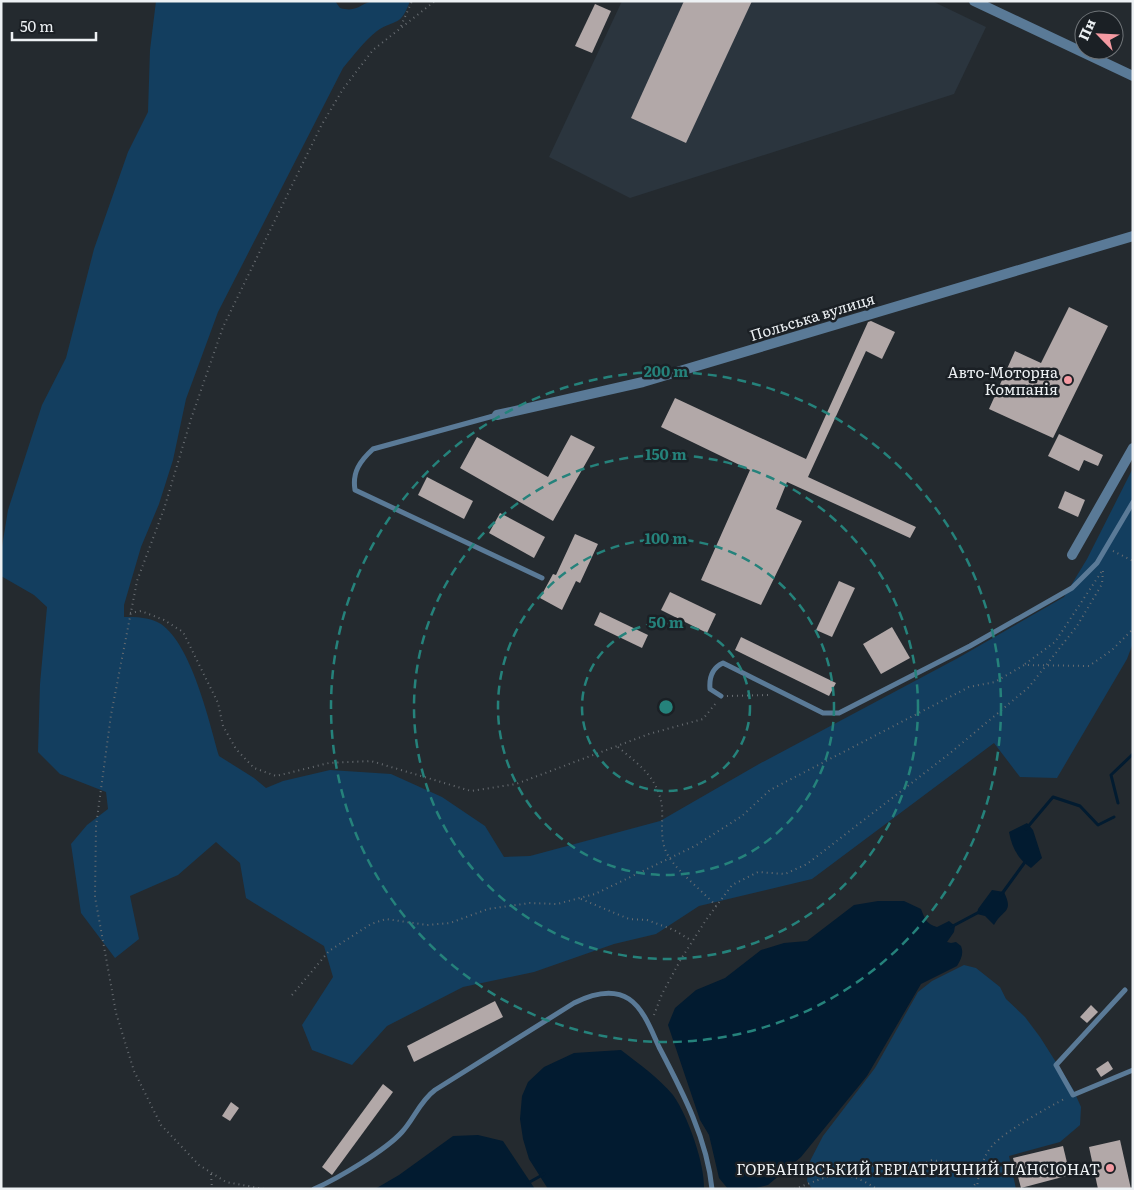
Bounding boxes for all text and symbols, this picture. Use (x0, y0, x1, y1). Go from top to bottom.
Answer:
scale bar (12, 10, 96, 42)
north arrow (1074, 10, 1124, 60)
text: 50 m (20, 14, 54, 37)
text: Пн (1073, 15, 1100, 43)
street label: Польська вулиця (747, 286, 877, 346)
text: 200 m (644, 359, 688, 382)
place label: Авто-Моторна Компанія (948, 360, 1059, 400)
marker: Авто-Моторна Компанія (1062, 374, 1074, 386)
text: 150 m (645, 442, 687, 465)
text: 100 m (645, 526, 687, 549)
text: 50 m (648, 610, 684, 633)
centre of rings (657, 698, 675, 716)
place label: ГОРБАНІВСЬКИЙ ГЕРІАТРИЧНИЙ ПАНСІОНАТ (736, 1157, 1100, 1180)
marker: ГОРБАНІВСЬКИЙ ГЕРІАТРИЧНИЙ ПАНСІОНАТ (1104, 1162, 1116, 1174)

